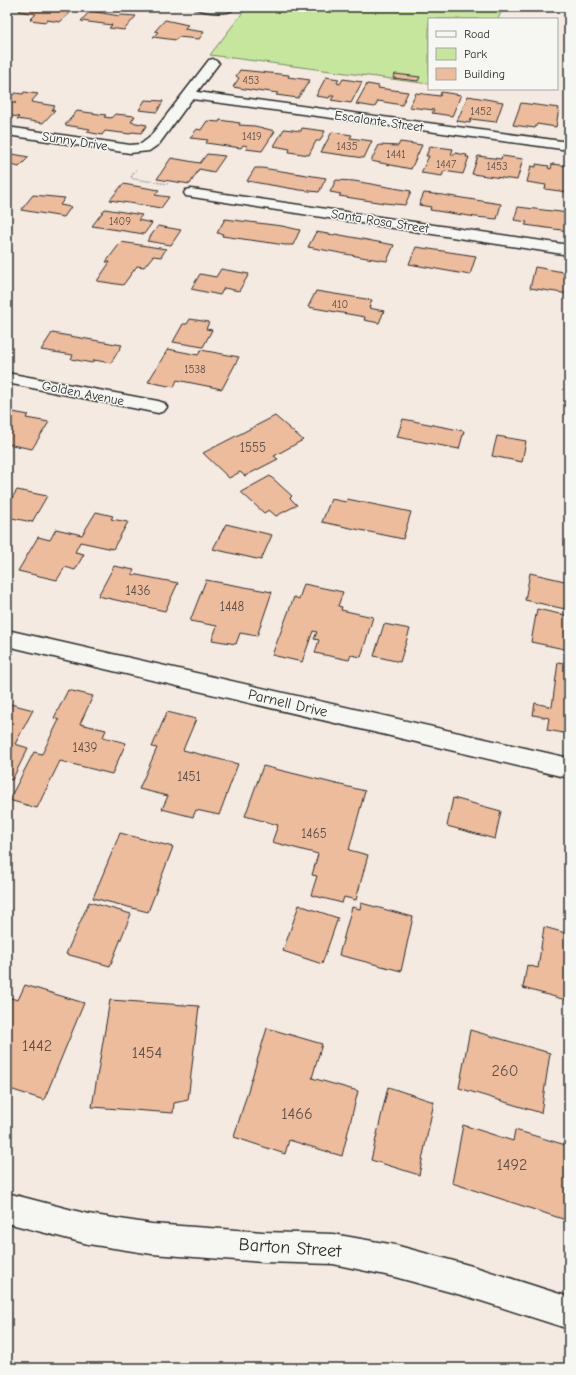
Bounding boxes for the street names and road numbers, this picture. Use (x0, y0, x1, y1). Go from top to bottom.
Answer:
street label: Escalante Street (334, 107, 426, 135)
street label: Sunny Drive (41, 128, 109, 154)
street label: Santa Rosa Street (330, 206, 431, 236)
street label: Golden Avenue (41, 378, 126, 408)
street label: Parnell Drive (246, 685, 330, 721)
street label: Barton Street (238, 1234, 343, 1262)

